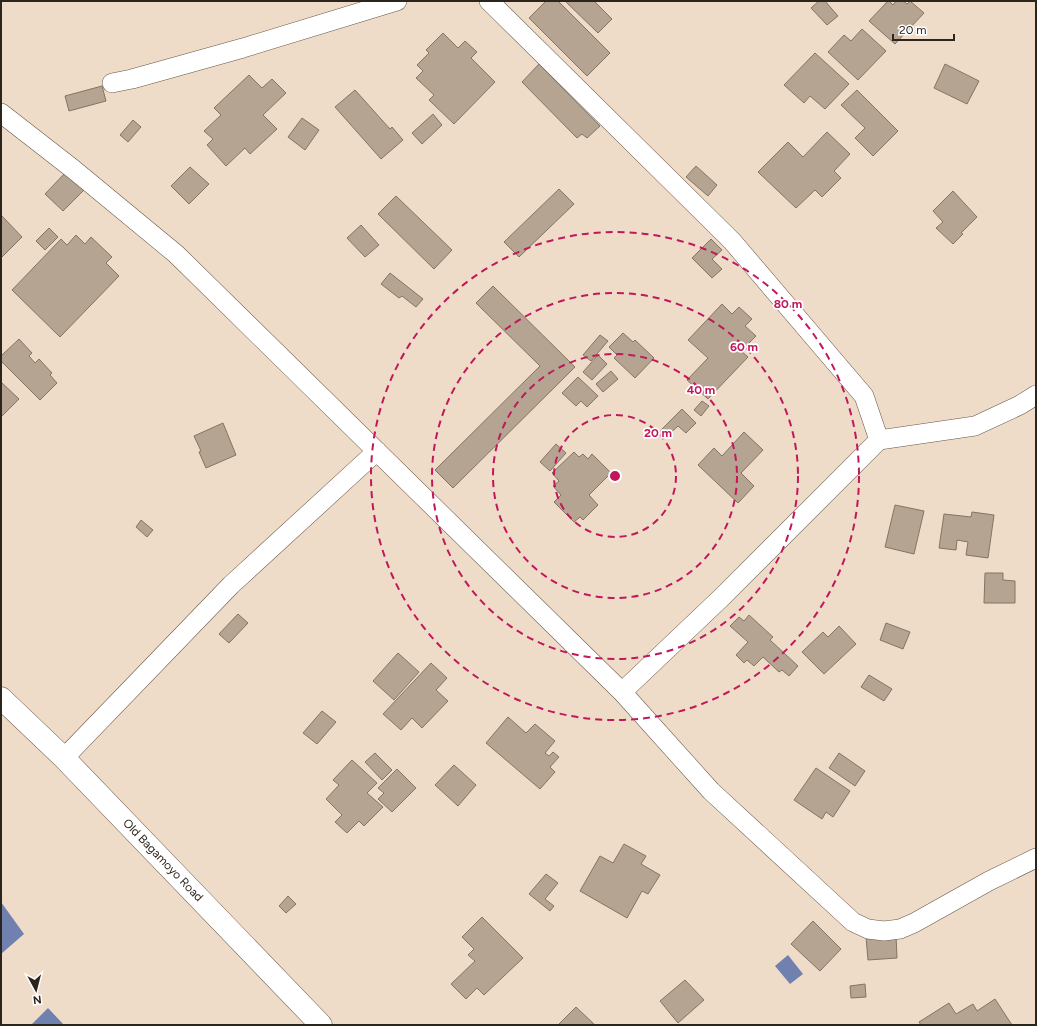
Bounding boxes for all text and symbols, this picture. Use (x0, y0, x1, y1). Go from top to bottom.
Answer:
scale bar (893, 16, 954, 42)
text: 20 m (899, 23, 927, 37)
text: 80 m (774, 297, 802, 311)
text: 60 m (730, 340, 758, 354)
text: 40 m (687, 383, 715, 397)
text: 20 m (644, 426, 672, 440)
centre of rings (608, 469, 622, 483)
street label: Old Bagamoyo Road (120, 816, 206, 904)
north arrow (16, 970, 56, 1010)
text: N (32, 992, 42, 1006)

